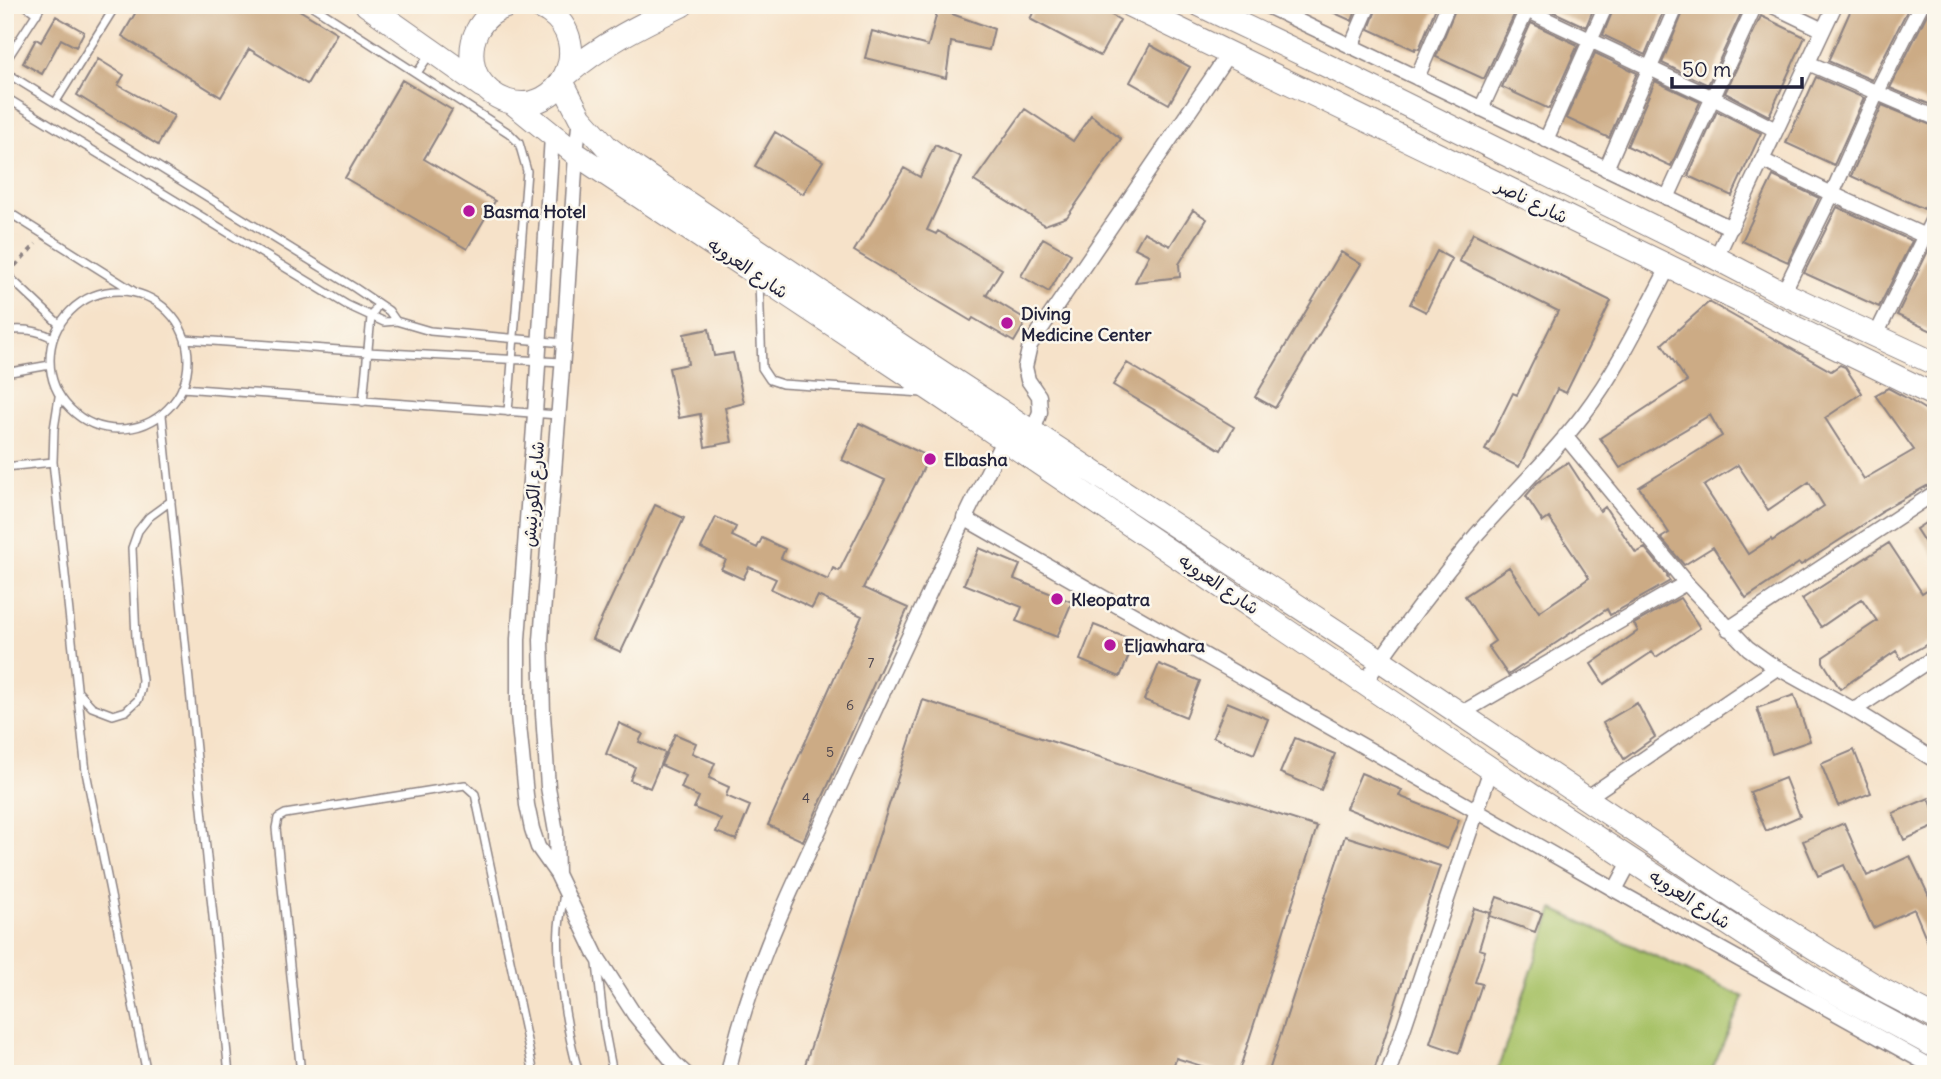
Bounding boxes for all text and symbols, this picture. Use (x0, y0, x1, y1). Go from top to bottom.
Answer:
scale bar (1672, 46, 1801, 90)
text: 50 m (1682, 56, 1731, 83)
street label: شارع ناصر (1490, 173, 1572, 229)
place label: Basma Hotel (483, 200, 586, 223)
marker: Basma Hotel (461, 203, 477, 219)
street label: شارع العروبه (703, 233, 793, 304)
place label: Diving Medicine Center (1021, 302, 1152, 346)
marker: Diving Medicine Center (999, 315, 1015, 331)
street label: شارع الكورنيش (517, 440, 550, 548)
place label: Elbasha (944, 448, 1008, 471)
marker: Elbasha (922, 451, 938, 467)
street label: شارع العروبه (1174, 549, 1264, 620)
place label: Kleopatra (1071, 588, 1150, 611)
marker: Kleopatra (1049, 591, 1065, 607)
place label: Eljawhara (1124, 634, 1205, 657)
marker: Eljawhara (1102, 637, 1118, 653)
house number: 7 (868, 654, 875, 672)
house number: 6 (846, 696, 854, 714)
house number: 5 (826, 743, 834, 761)
house number: 4 (802, 789, 810, 807)
street label: شارع العروبه (1645, 864, 1735, 935)

